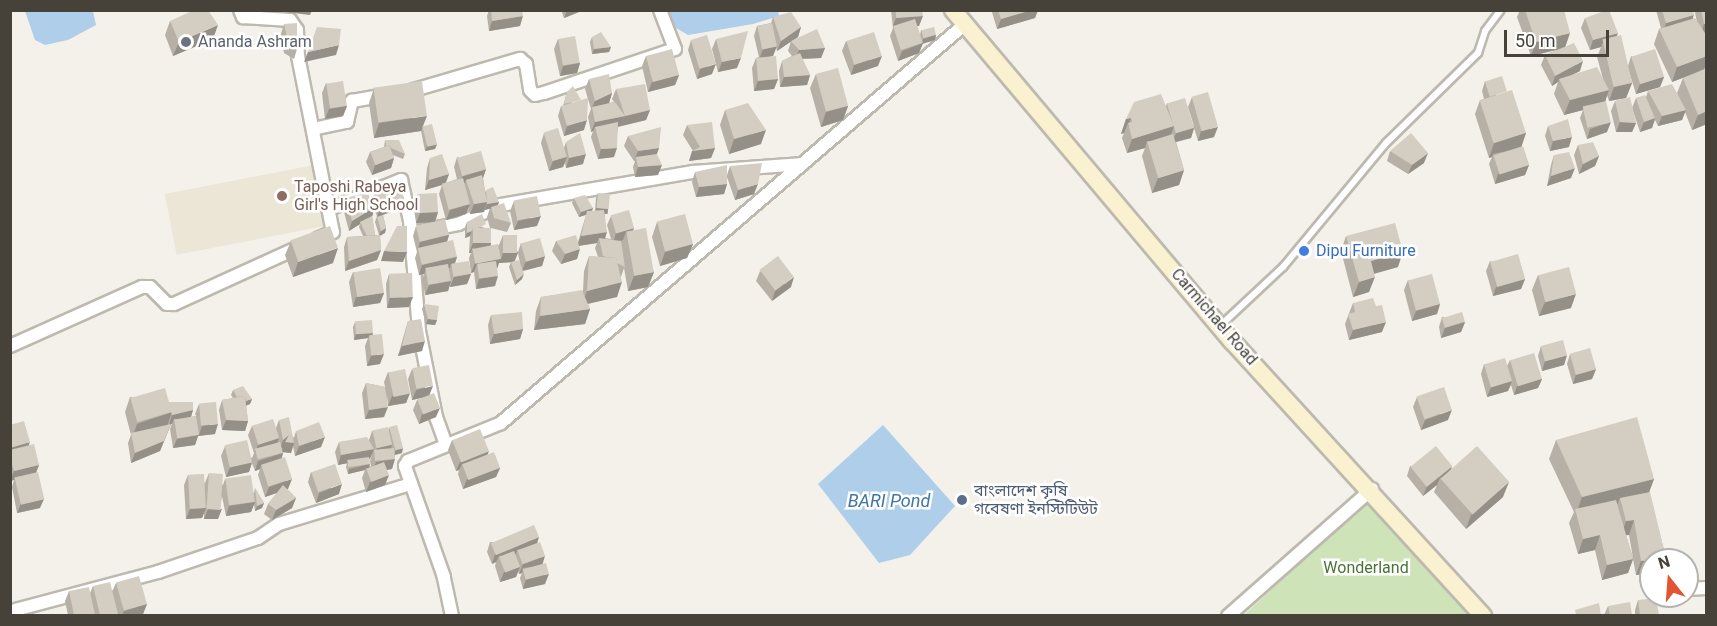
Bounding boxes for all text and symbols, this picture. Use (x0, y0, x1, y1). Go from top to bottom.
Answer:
scale bar (1507, 18, 1612, 56)
text: 50 m (1515, 30, 1555, 51)
place label: Ananda Ashram (198, 32, 312, 52)
marker: Ananda Ashram (179, 35, 193, 49)
place label: Taposhi Rabeya Girl's High School (294, 177, 418, 215)
marker: Taposhi Rabeya Girl's High School (275, 189, 289, 203)
place label: Dipu Furniture (1316, 241, 1416, 261)
marker: Dipu Furniture (1297, 244, 1311, 258)
street label: Carmichael Road (1167, 265, 1261, 369)
place label: বাংলাদেশ কৃষি গবেষণা ইনস্টিটিউট (974, 481, 1098, 519)
water label: BARI Pond (848, 490, 930, 512)
marker: বাংলাদেশ কৃষি গবেষণা ইনস্টিটিউট (955, 493, 969, 507)
north arrow (1639, 548, 1699, 608)
text: N (1656, 551, 1672, 573)
park label: Wonderland (1323, 558, 1409, 578)

